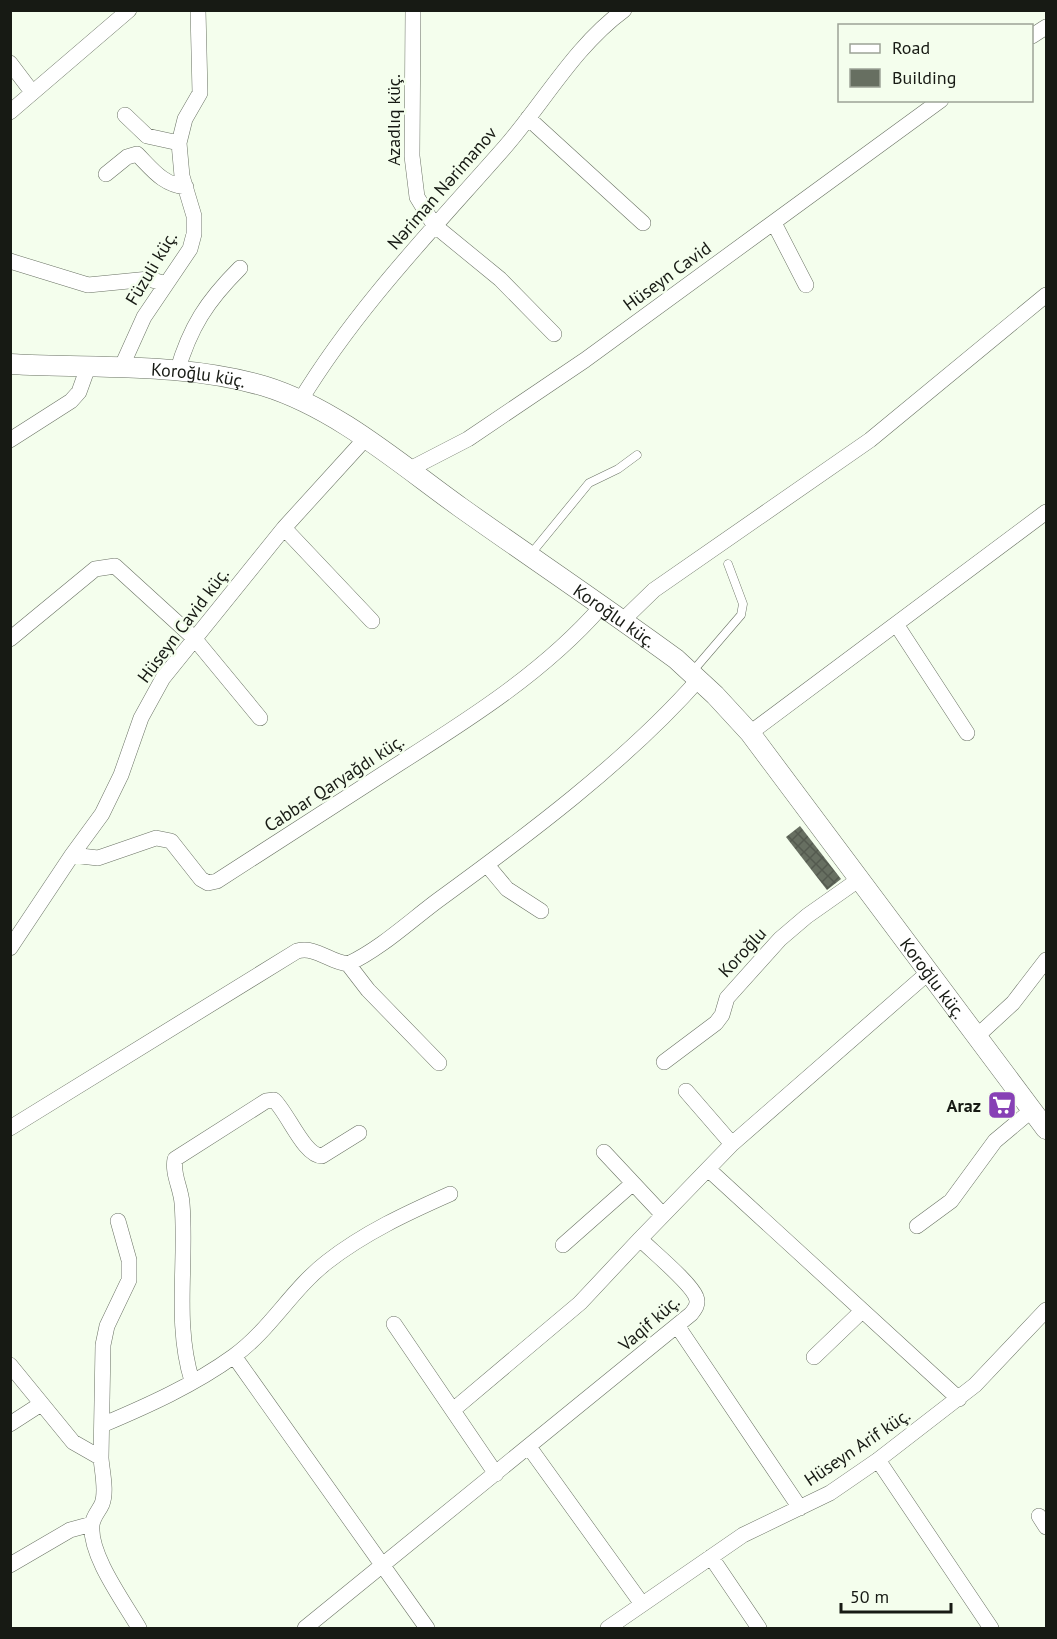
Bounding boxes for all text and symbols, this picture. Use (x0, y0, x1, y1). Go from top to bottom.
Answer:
legend (838, 24, 1033, 102)
text: Road (892, 36, 930, 59)
text: Building (892, 66, 956, 89)
street label: Azadlıq küç. (382, 74, 405, 166)
street label: Nəriman Nərimanov (382, 121, 502, 254)
street label: Füzuli küç. (120, 227, 182, 309)
street label: Hüseyn Cavid (618, 236, 716, 316)
street label: Koroğlu küç. (151, 357, 248, 392)
street label: Hüseyn Cavid küç. (132, 563, 234, 687)
street label: Koroğlu küç. (569, 578, 660, 652)
street label: Cabbar Qaryağdı küç. (260, 729, 408, 837)
street label: Koroğlu (713, 922, 771, 982)
street label: Koroğlu küç. (895, 933, 971, 1023)
supermarket icon: Araz (986, 1089, 1018, 1121)
place label: Araz (947, 1094, 981, 1117)
street label: Vaqif küç. (613, 1290, 684, 1356)
street label: Hüseyn Arif küç. (800, 1403, 914, 1491)
scale bar (841, 1576, 950, 1614)
text: 50 m (850, 1585, 889, 1608)

